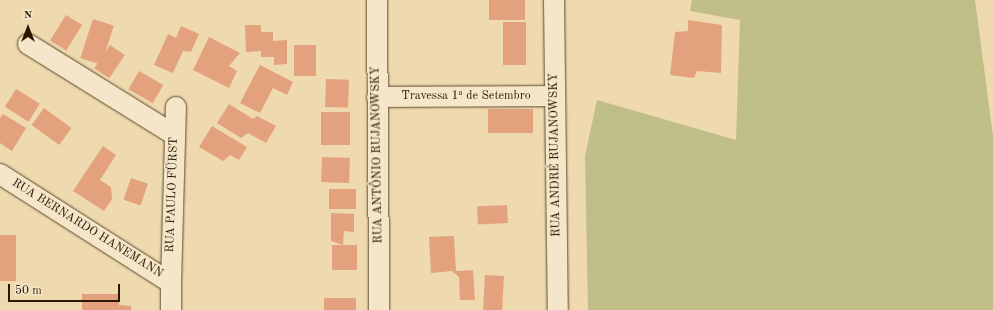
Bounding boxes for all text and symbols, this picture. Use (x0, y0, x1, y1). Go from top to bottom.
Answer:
north arrow (8, 8, 48, 48)
text: N (24, 10, 32, 21)
street label: RUA ANTÔNIO RUJANOWSKY (369, 66, 387, 244)
street label: RUA ANDRÉ RUJANOWSKY (547, 73, 565, 237)
street label: Travessa 1º de Setembro (401, 90, 531, 104)
street label: RUA PAULO FÜRST (164, 137, 182, 253)
street label: RUA BERNARDO HANEMANN (9, 176, 165, 282)
scale bar (10, 276, 122, 302)
text: 50 m (15, 285, 42, 297)

